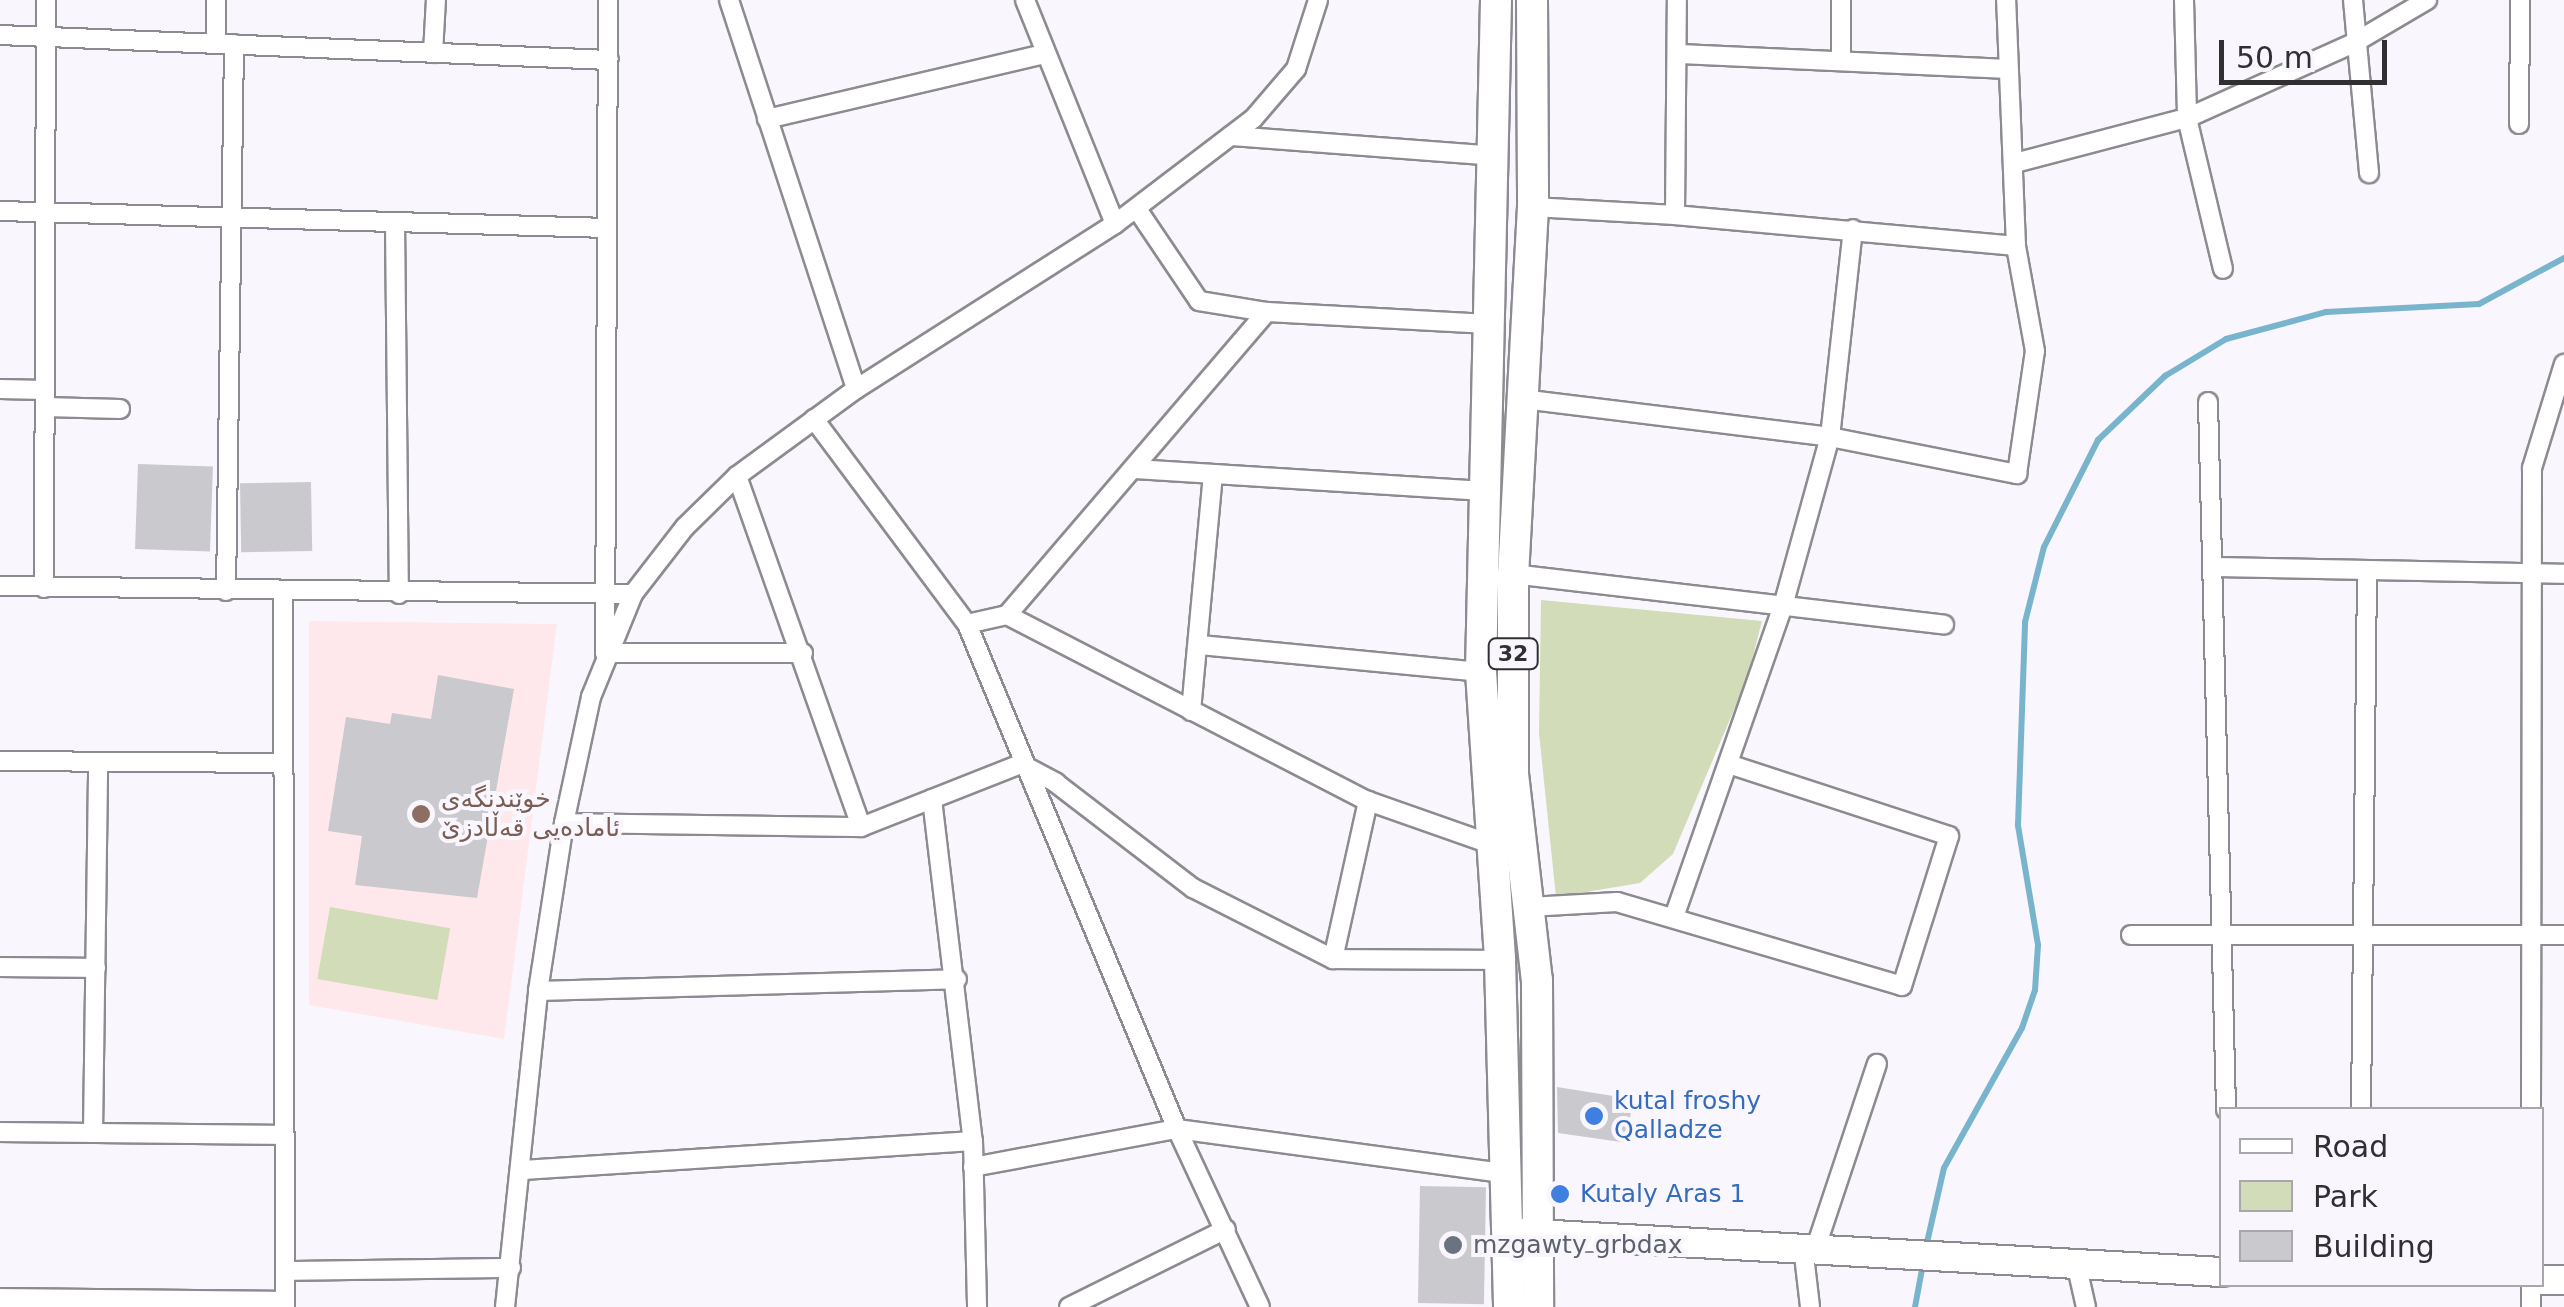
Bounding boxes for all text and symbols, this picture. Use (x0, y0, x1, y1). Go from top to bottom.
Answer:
scale bar (2224, 20, 2392, 82)
text: 50 m (2236, 40, 2313, 75)
road number: 32 (1486, 637, 1540, 671)
place label: خوێندنگەی ئامادەیی قەڵادزێ (441, 785, 620, 844)
marker: خوێندنگەی ئامادەیی قەڵادزێ (410, 803, 432, 825)
place label: kutal froshy Qalladze (1614, 1087, 1761, 1146)
marker: kutal froshy Qalladze (1583, 1105, 1605, 1127)
legend (2219, 1107, 2544, 1287)
text: Road (2313, 1129, 2388, 1164)
place label: Kutaly Aras 1 (1580, 1179, 1745, 1209)
text: Park (2313, 1179, 2378, 1214)
marker: Kutaly Aras 1 (1549, 1183, 1571, 1205)
text: Building (2313, 1229, 2435, 1264)
place label: mzgawty grbdax (1473, 1230, 1683, 1260)
marker: mzgawty grbdax (1442, 1234, 1464, 1256)

